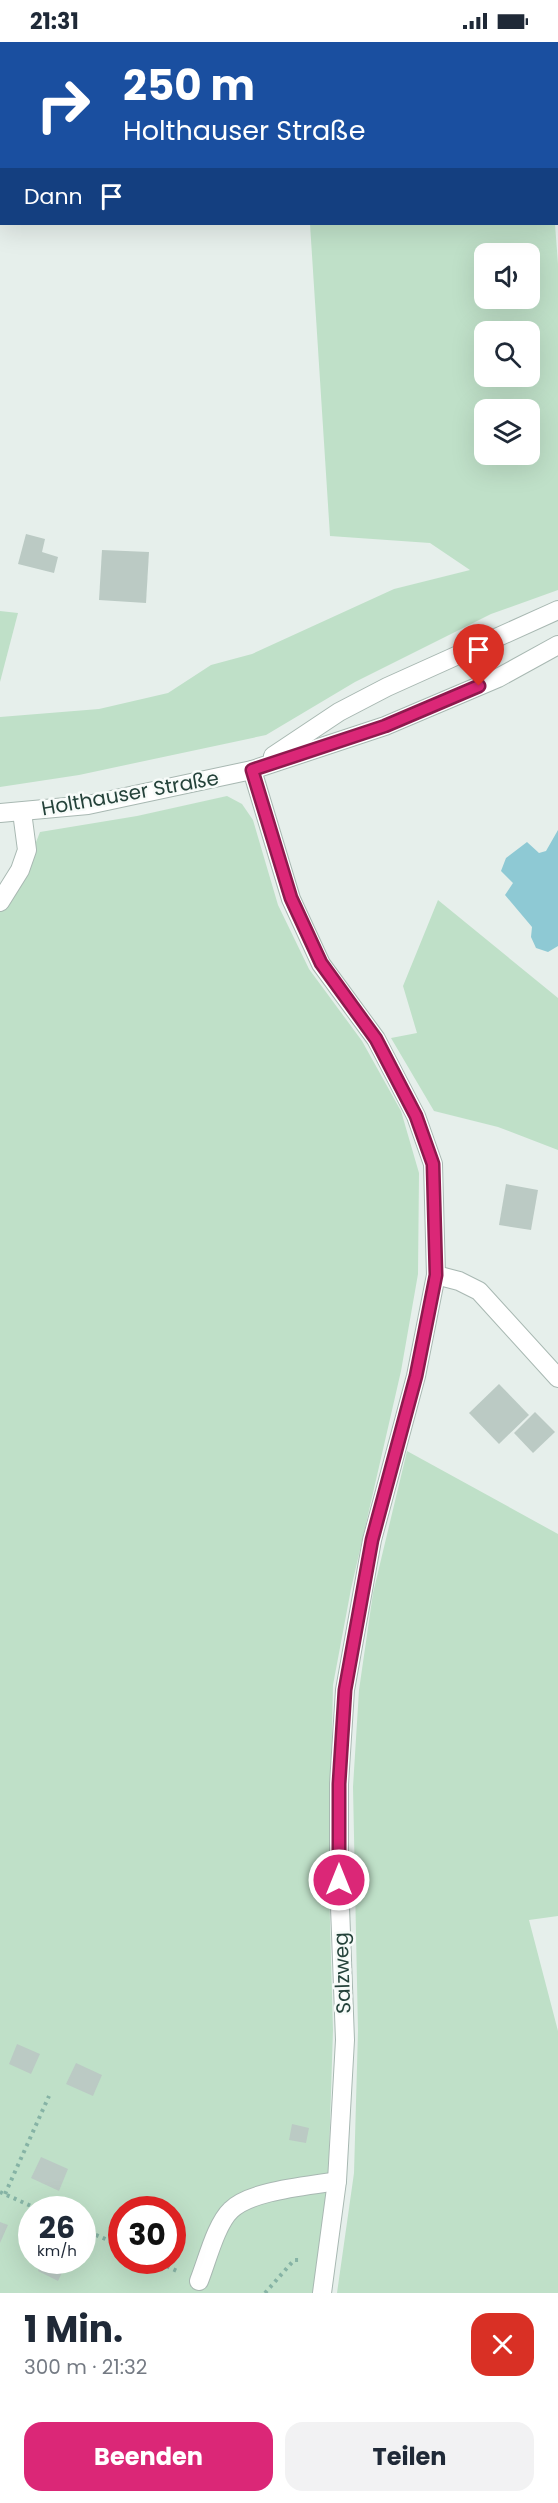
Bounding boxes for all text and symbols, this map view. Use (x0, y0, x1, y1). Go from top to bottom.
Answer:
text: 21:31 (30, 6, 79, 37)
text: 250 m (123, 56, 255, 115)
icon: right (24, 66, 102, 144)
text: Holthauser Straße (123, 112, 366, 149)
icon: arrive (95, 180, 128, 213)
text: Dann (24, 181, 83, 212)
map controls (474, 243, 540, 465)
button: sound (474, 243, 540, 309)
button: search (474, 321, 540, 387)
button: layers (474, 399, 540, 465)
pin (453, 624, 504, 686)
icon: arrive (462, 633, 495, 666)
street label: Holthauser Straße (39, 764, 221, 822)
position arrow (307, 1848, 371, 1912)
street label: Salzweg (327, 1932, 357, 2014)
speed limit sign: 30 (108, 2196, 186, 2274)
text: 26 (39, 2206, 75, 2249)
text: km/h (37, 2240, 77, 2261)
text: 1 Min. (24, 2304, 123, 2355)
button: close (471, 2313, 534, 2376)
text: 300 m · 21:32 (24, 2353, 147, 2381)
button: Beenden (24, 2422, 273, 2491)
button: Teilen (285, 2422, 534, 2491)

